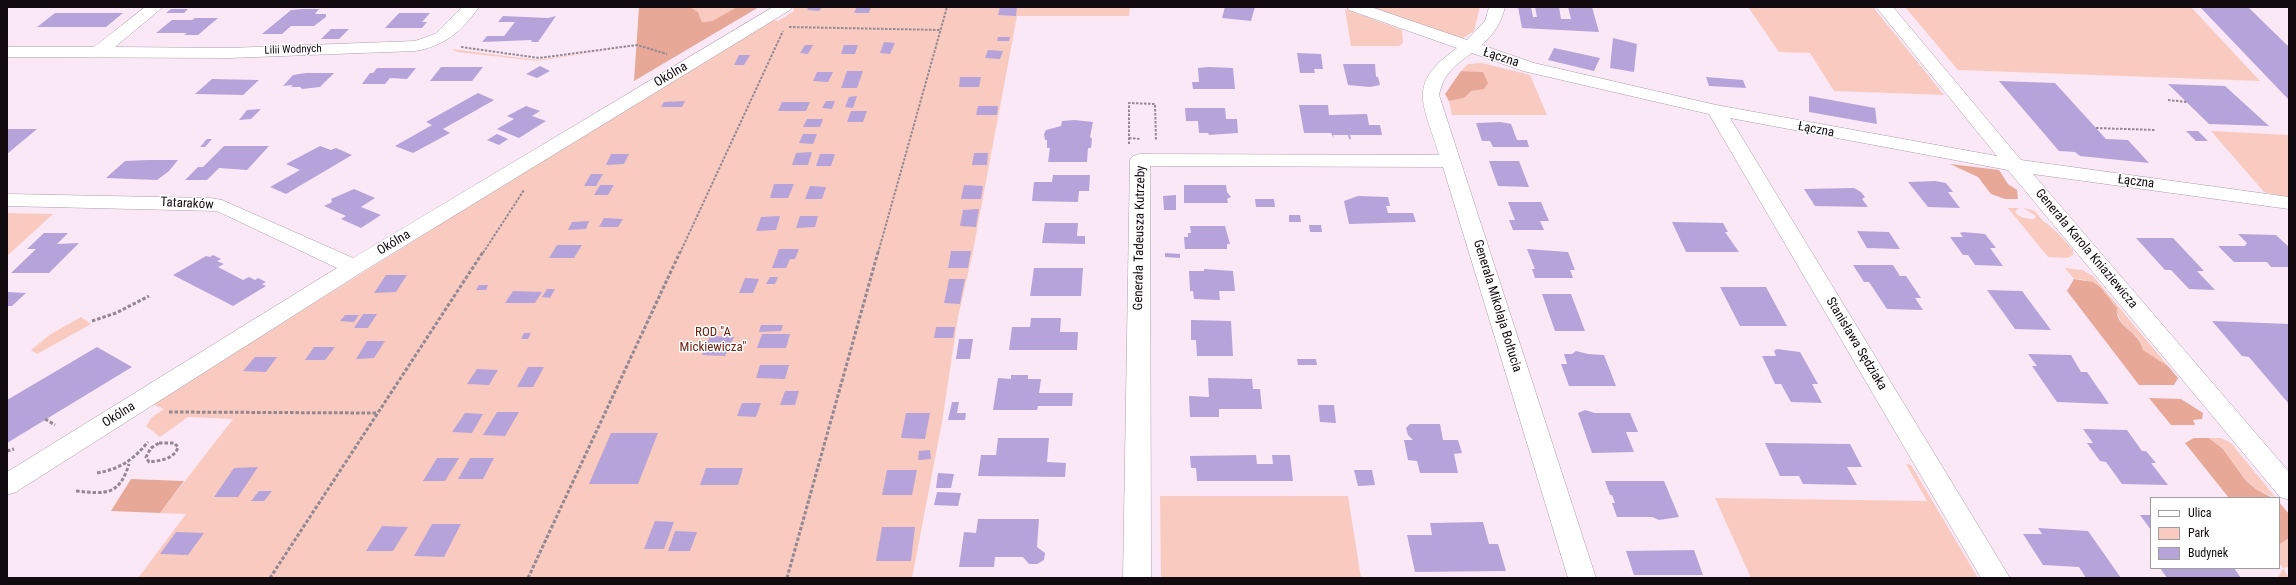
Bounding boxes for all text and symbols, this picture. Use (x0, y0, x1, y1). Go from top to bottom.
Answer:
street label: Lilii Wodnych (264, 42, 322, 58)
street label: Łączna (1481, 45, 1521, 71)
street label: Okólna (652, 59, 690, 91)
street label: Łączna (1797, 119, 1835, 141)
street label: Generała Tadeusza Kutrzeby (1131, 165, 1149, 311)
street label: Łączna (2117, 172, 2155, 192)
street label: Generała Karola Kniaziewicza (2031, 186, 2141, 312)
street label: Tataraków (160, 195, 214, 213)
street label: Okólna (375, 227, 413, 259)
street label: Generała Mikołaja Bołtucia (1469, 238, 1525, 374)
street label: Stanisława Sędziaka (1822, 295, 1890, 393)
park label: ROD "A Mickiewicza" (680, 325, 746, 356)
street label: Okólna (100, 399, 138, 431)
legend (2150, 497, 2280, 569)
text: Ulica (2188, 506, 2212, 520)
text: Park (2188, 526, 2209, 540)
text: Budynek (2188, 546, 2228, 560)

